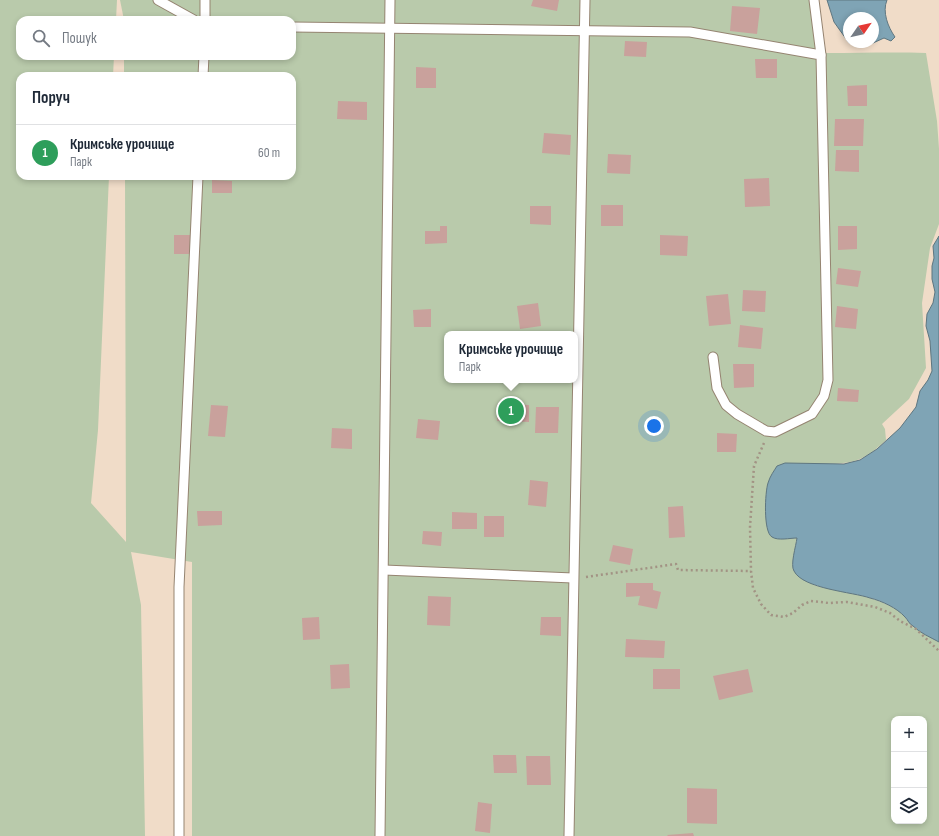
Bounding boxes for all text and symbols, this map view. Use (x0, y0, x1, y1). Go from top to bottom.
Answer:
north arrow (843, 12, 879, 48)
search box (16, 16, 296, 60)
icon: search (30, 27, 52, 49)
text: Пошук (62, 29, 97, 48)
text: Поруч (32, 88, 70, 108)
text: Кримське урочище (70, 135, 174, 154)
text: 1 (42, 145, 48, 161)
text: 60 m (258, 145, 280, 161)
text: Парк (70, 154, 92, 170)
popup (444, 331, 578, 383)
text: Кримське урочище (459, 340, 563, 359)
text: Парк (459, 359, 481, 375)
pin: 1 (498, 396, 524, 426)
your location (644, 416, 664, 436)
map controls (891, 716, 927, 824)
button: + (891, 716, 927, 752)
button: − (891, 752, 927, 788)
button: layers (891, 788, 927, 824)

